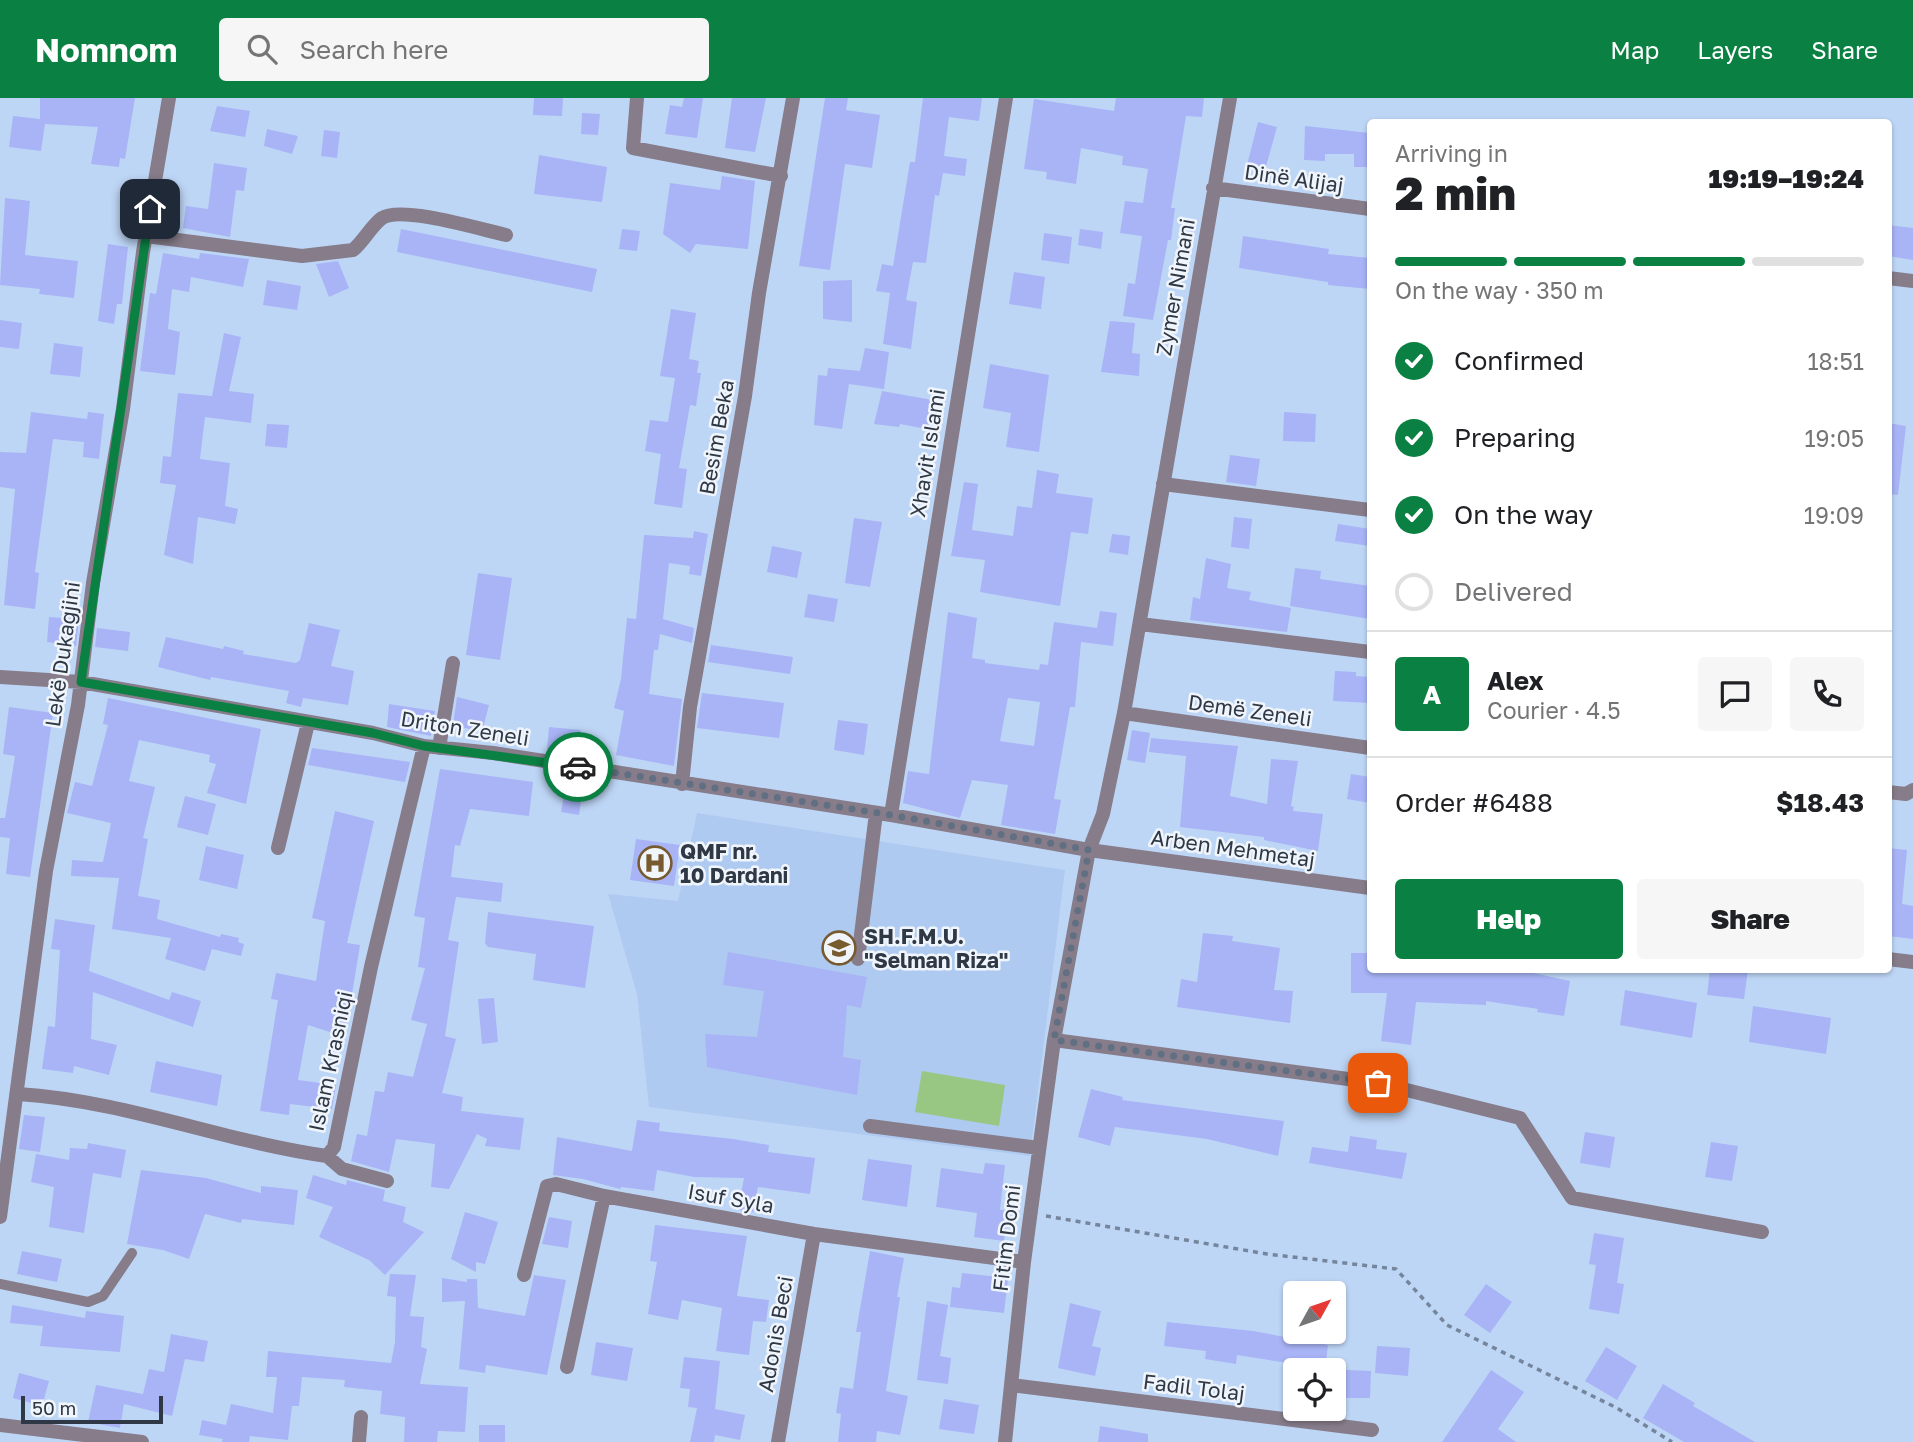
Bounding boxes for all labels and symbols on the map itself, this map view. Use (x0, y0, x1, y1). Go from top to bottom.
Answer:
street label: Dinë Alijaj (1243, 158, 1345, 198)
pin (120, 179, 180, 239)
street label: Zymer Nimani (1150, 216, 1200, 358)
street label: Besim Beka (693, 377, 739, 497)
street label: Xhavit Islami (904, 387, 950, 519)
street label: Lekë Dukagjini (39, 580, 85, 728)
street label: Demë Zeneli (1186, 688, 1314, 732)
street label: Driton Zeneli (399, 705, 531, 751)
courier (543, 732, 613, 802)
street label: Arben Mehmetaj (1149, 824, 1317, 872)
place label: QMF nr. 10 Dardani (680, 838, 788, 888)
hospital icon: QMF nr. 10 Dardani (636, 844, 674, 882)
place label: SH.F.M.U. "Selman Riza" (864, 923, 1008, 973)
school or university icon: SH.F.M.U. "Selman Riza" (820, 929, 858, 967)
street label: Islam Krasniqi (302, 989, 358, 1133)
pin (1348, 1053, 1408, 1113)
street label: Isuf Syla (686, 1178, 776, 1218)
street label: Fitim Domi (987, 1183, 1025, 1293)
street label: Adonis Beci (752, 1274, 798, 1394)
north arrow (1283, 1281, 1346, 1344)
street label: Fadil Tolaj (1142, 1368, 1246, 1406)
scale bar (21, 1393, 163, 1425)

